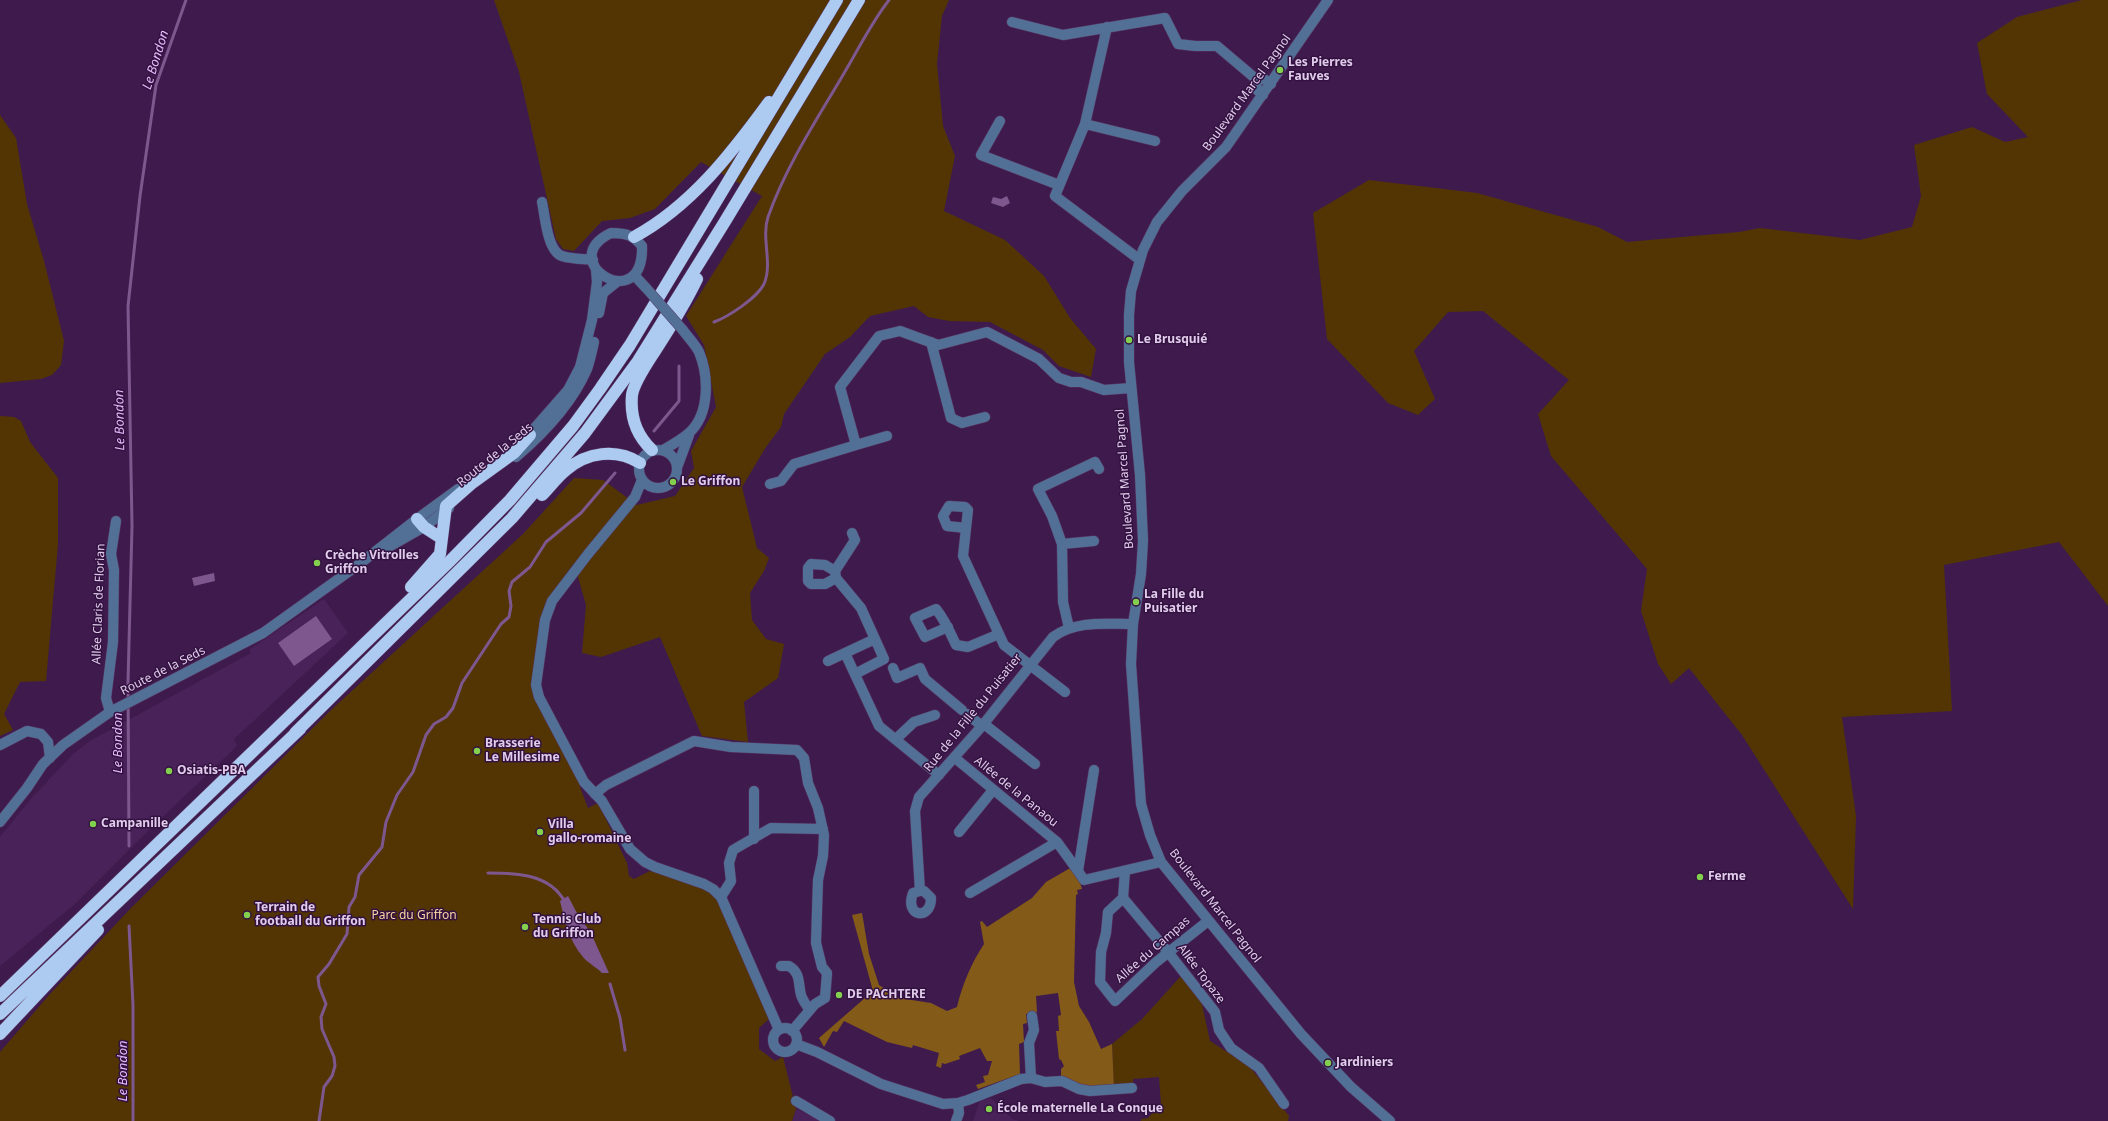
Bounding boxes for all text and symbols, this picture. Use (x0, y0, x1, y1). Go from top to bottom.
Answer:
water label: Le Bondon (140, 29, 172, 91)
street label: Boulevard Marcel Pagnol (1200, 32, 1294, 154)
place label: Les Pierres Fauves (1288, 56, 1353, 84)
marker: Les Pierres Fauves (1275, 65, 1285, 75)
place label: Le Brusquié (1137, 333, 1207, 347)
marker: Le Brusquié (1124, 335, 1134, 345)
water label: Le Bondon (112, 389, 128, 451)
street label: Boulevard Marcel Pagnol (1113, 408, 1137, 550)
street label: Route de la Seds (454, 420, 536, 490)
place label: Le Griffon (681, 475, 740, 489)
marker: Le Griffon (668, 477, 678, 487)
street label: Allée Claris de Florian (90, 543, 108, 665)
place label: Crèche Vitrolles Griffon (325, 549, 419, 577)
marker: Crèche Vitrolles Griffon (312, 558, 322, 568)
place label: La Fille du Puisatier (1144, 588, 1204, 616)
marker: La Fille du Puisatier (1131, 597, 1141, 607)
street label: Route de la Seds (118, 643, 208, 699)
street label: Rue de la Fille du Puisatier (921, 651, 1025, 775)
water label: Le Bondon (110, 712, 126, 774)
place label: Brasserie Le Millesime (485, 737, 560, 765)
marker: Brasserie Le Millesime (472, 746, 482, 756)
street label: Allée de la Panaou (971, 754, 1061, 830)
place label: Osiatis-PBA (177, 764, 246, 778)
marker: Osiatis-PBA (164, 766, 174, 776)
place label: Campanille (101, 817, 168, 831)
place label: Villa gallo-romaine (548, 818, 631, 846)
marker: Campanille (88, 819, 98, 829)
marker: Villa gallo-romaine (535, 827, 545, 837)
street label: Boulevard Marcel Pagnol (1166, 846, 1264, 966)
place label: Ferme (1708, 870, 1746, 884)
marker: Ferme (1695, 872, 1705, 882)
place label: Terrain de football du Griffon (255, 901, 366, 929)
park label: Parc du Griffon (371, 909, 457, 923)
marker: Terrain de football du Griffon (242, 910, 252, 920)
place label: Tennis Club du Griffon (533, 913, 601, 941)
street label: Allée du Campas (1113, 914, 1193, 986)
marker: Tennis Club du Griffon (520, 922, 530, 932)
street label: Allée Topaze (1174, 942, 1228, 1006)
place label: DE PACHTERE (847, 988, 926, 1002)
marker: DE PACHTERE (834, 990, 844, 1000)
water label: Le Bondon (115, 1040, 131, 1102)
place label: Jardiniers (1336, 1056, 1393, 1070)
marker: Jardiniers (1323, 1058, 1333, 1068)
place label: École maternelle La Conque (997, 1102, 1163, 1116)
marker: École maternelle La Conque (984, 1104, 994, 1114)

